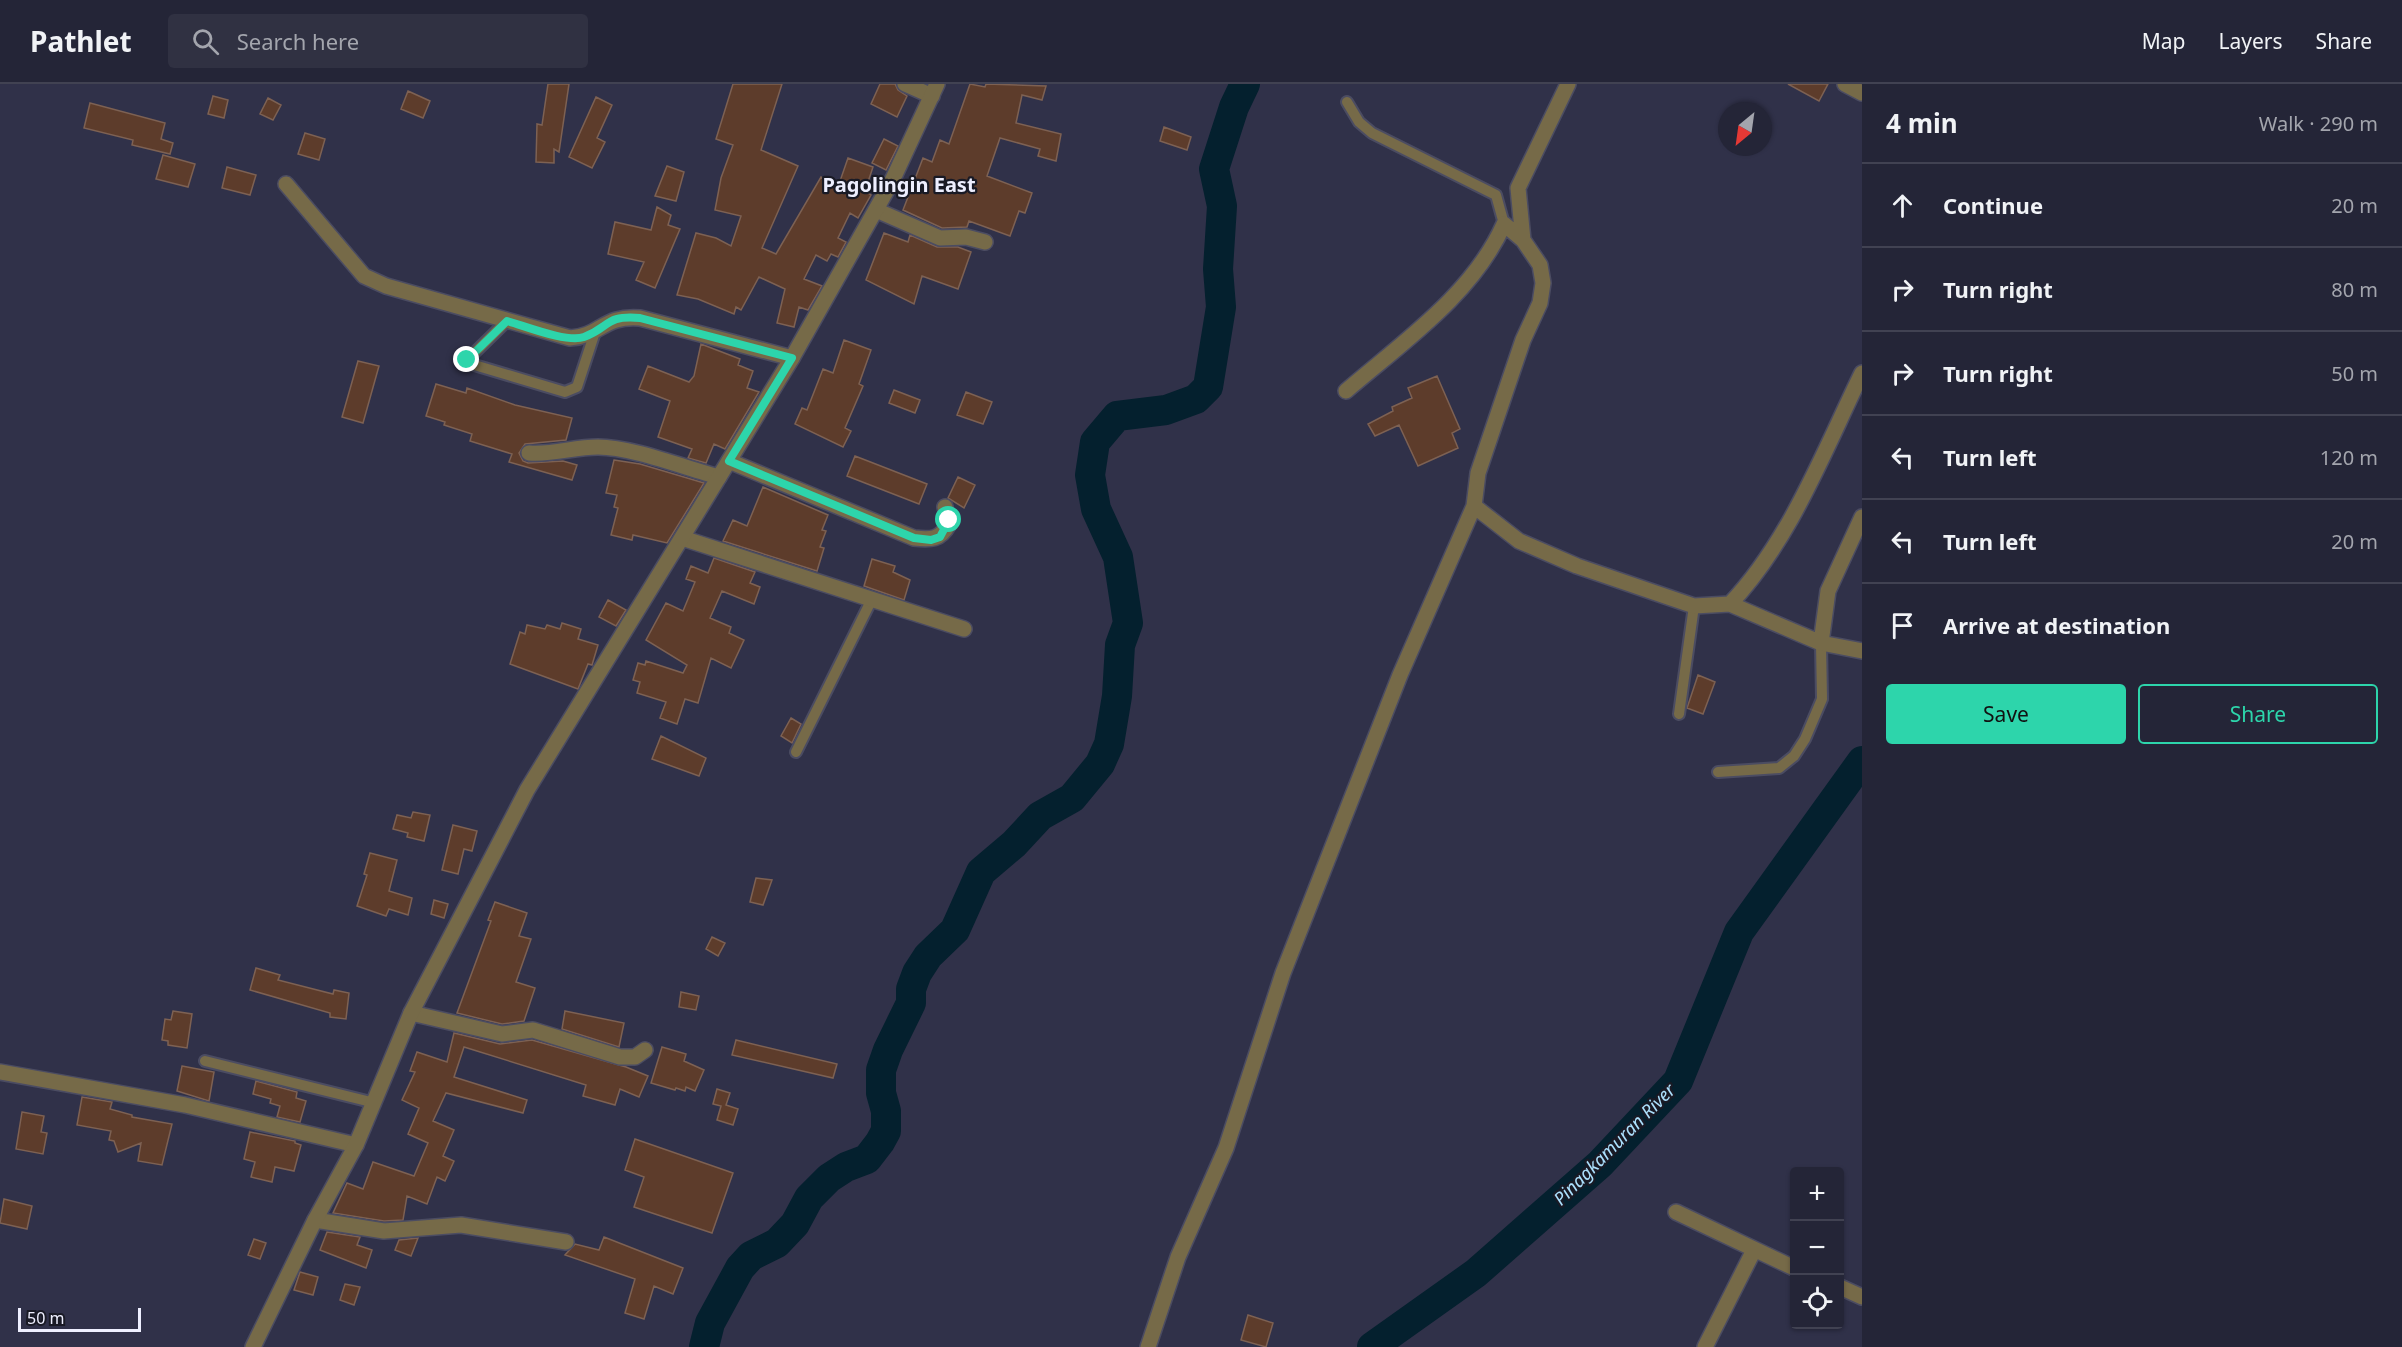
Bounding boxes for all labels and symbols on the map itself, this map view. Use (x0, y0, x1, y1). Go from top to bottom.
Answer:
north arrow (1718, 102, 1772, 156)
district label: Pagolingin East (822, 171, 976, 198)
route end (453, 346, 479, 372)
route start (935, 506, 961, 532)
water label: Pinagkamuran River (1548, 1077, 1681, 1210)
scale bar (18, 1305, 141, 1332)

